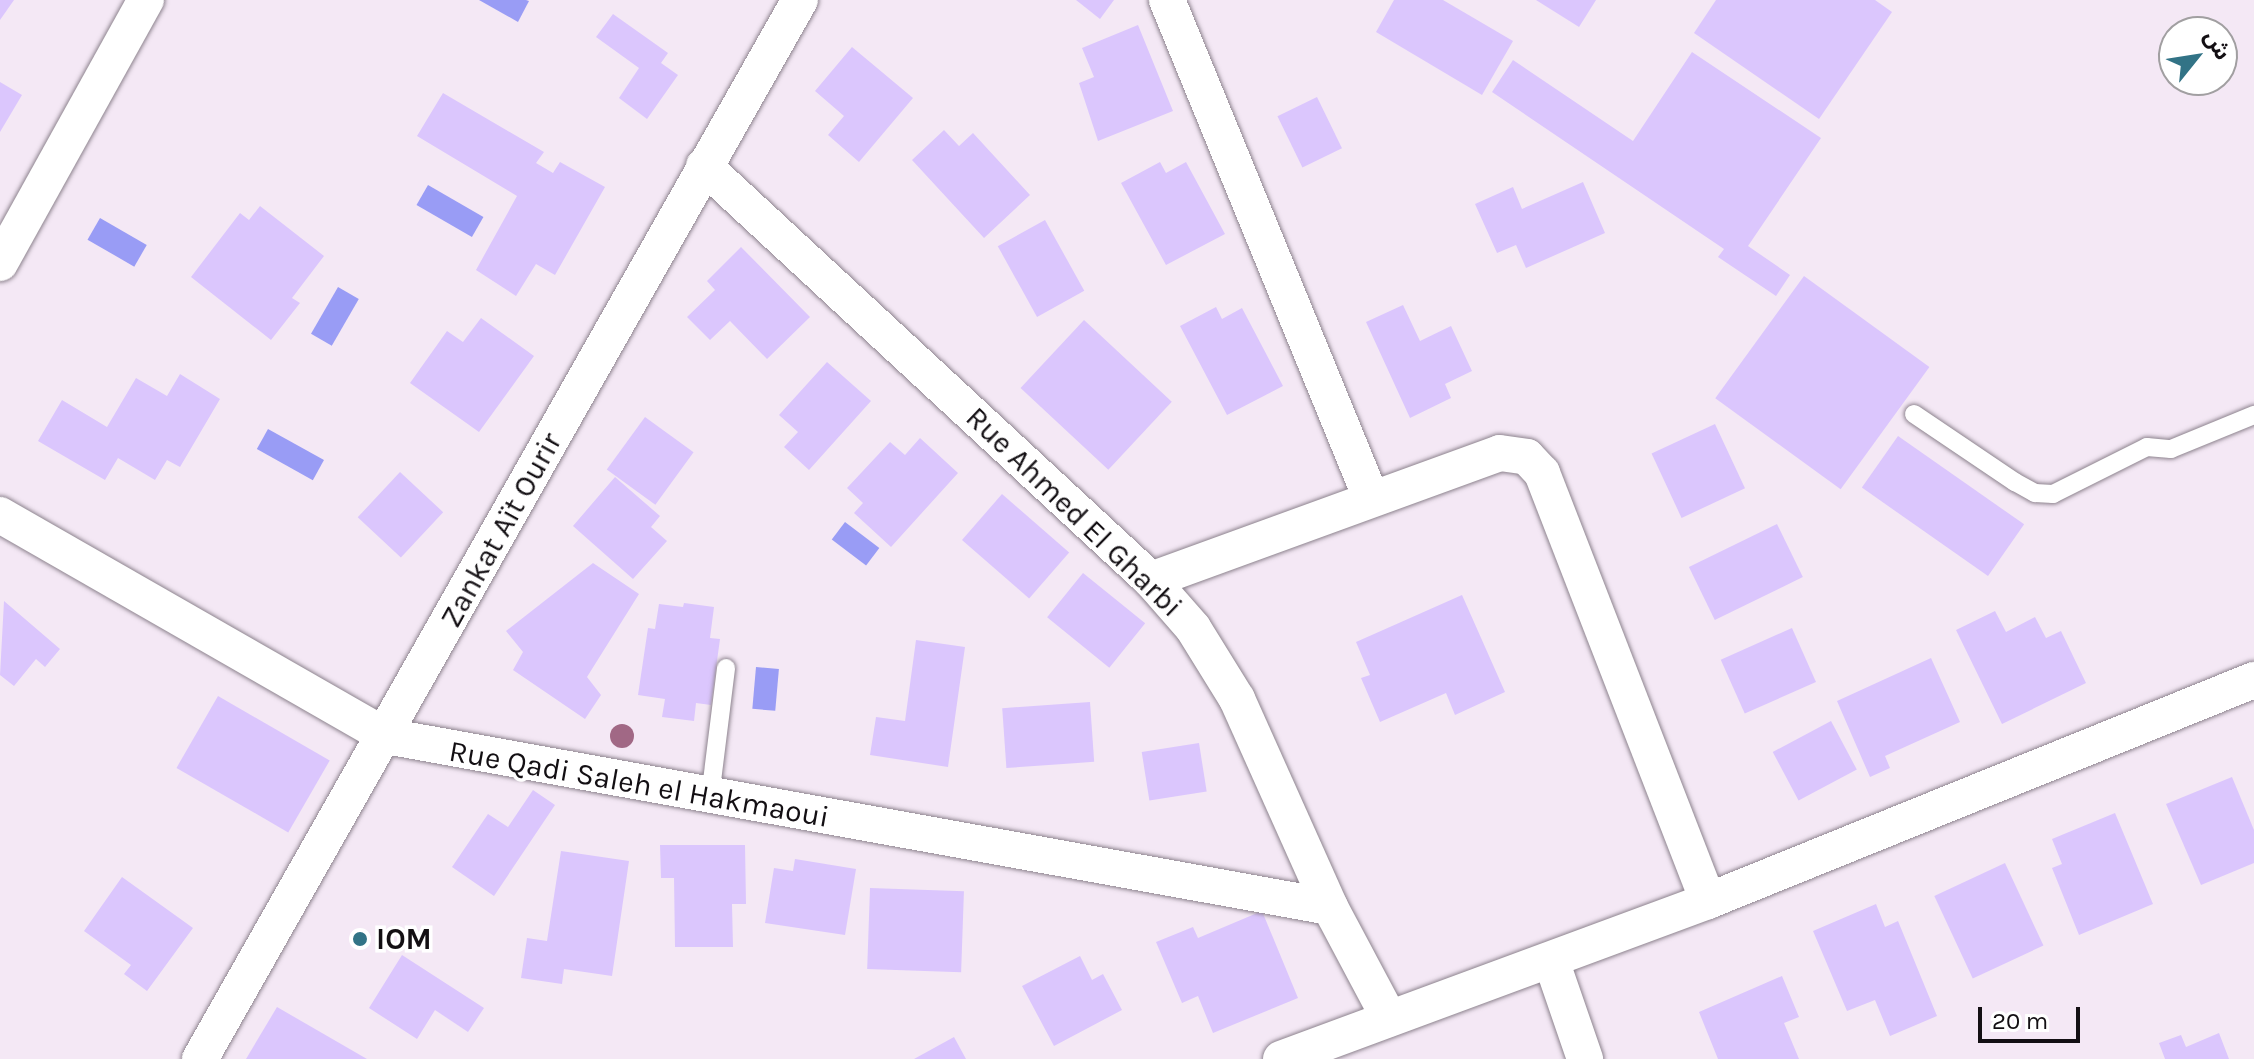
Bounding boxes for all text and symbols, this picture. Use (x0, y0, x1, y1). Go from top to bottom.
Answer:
north arrow (2158, 16, 2238, 96)
text: ش (2198, 25, 2236, 65)
street label: Rue Ahmed El Gharbi (958, 399, 1190, 625)
street label: Zankat Aït Ourir (433, 426, 569, 634)
street label: Rue Qadi Saleh el Hakmaoui (446, 733, 832, 835)
place label: IOM (376, 921, 432, 957)
marker: IOM (351, 930, 369, 948)
scale bar (1982, 991, 2084, 1041)
text: 20 m (1992, 1007, 2048, 1035)

